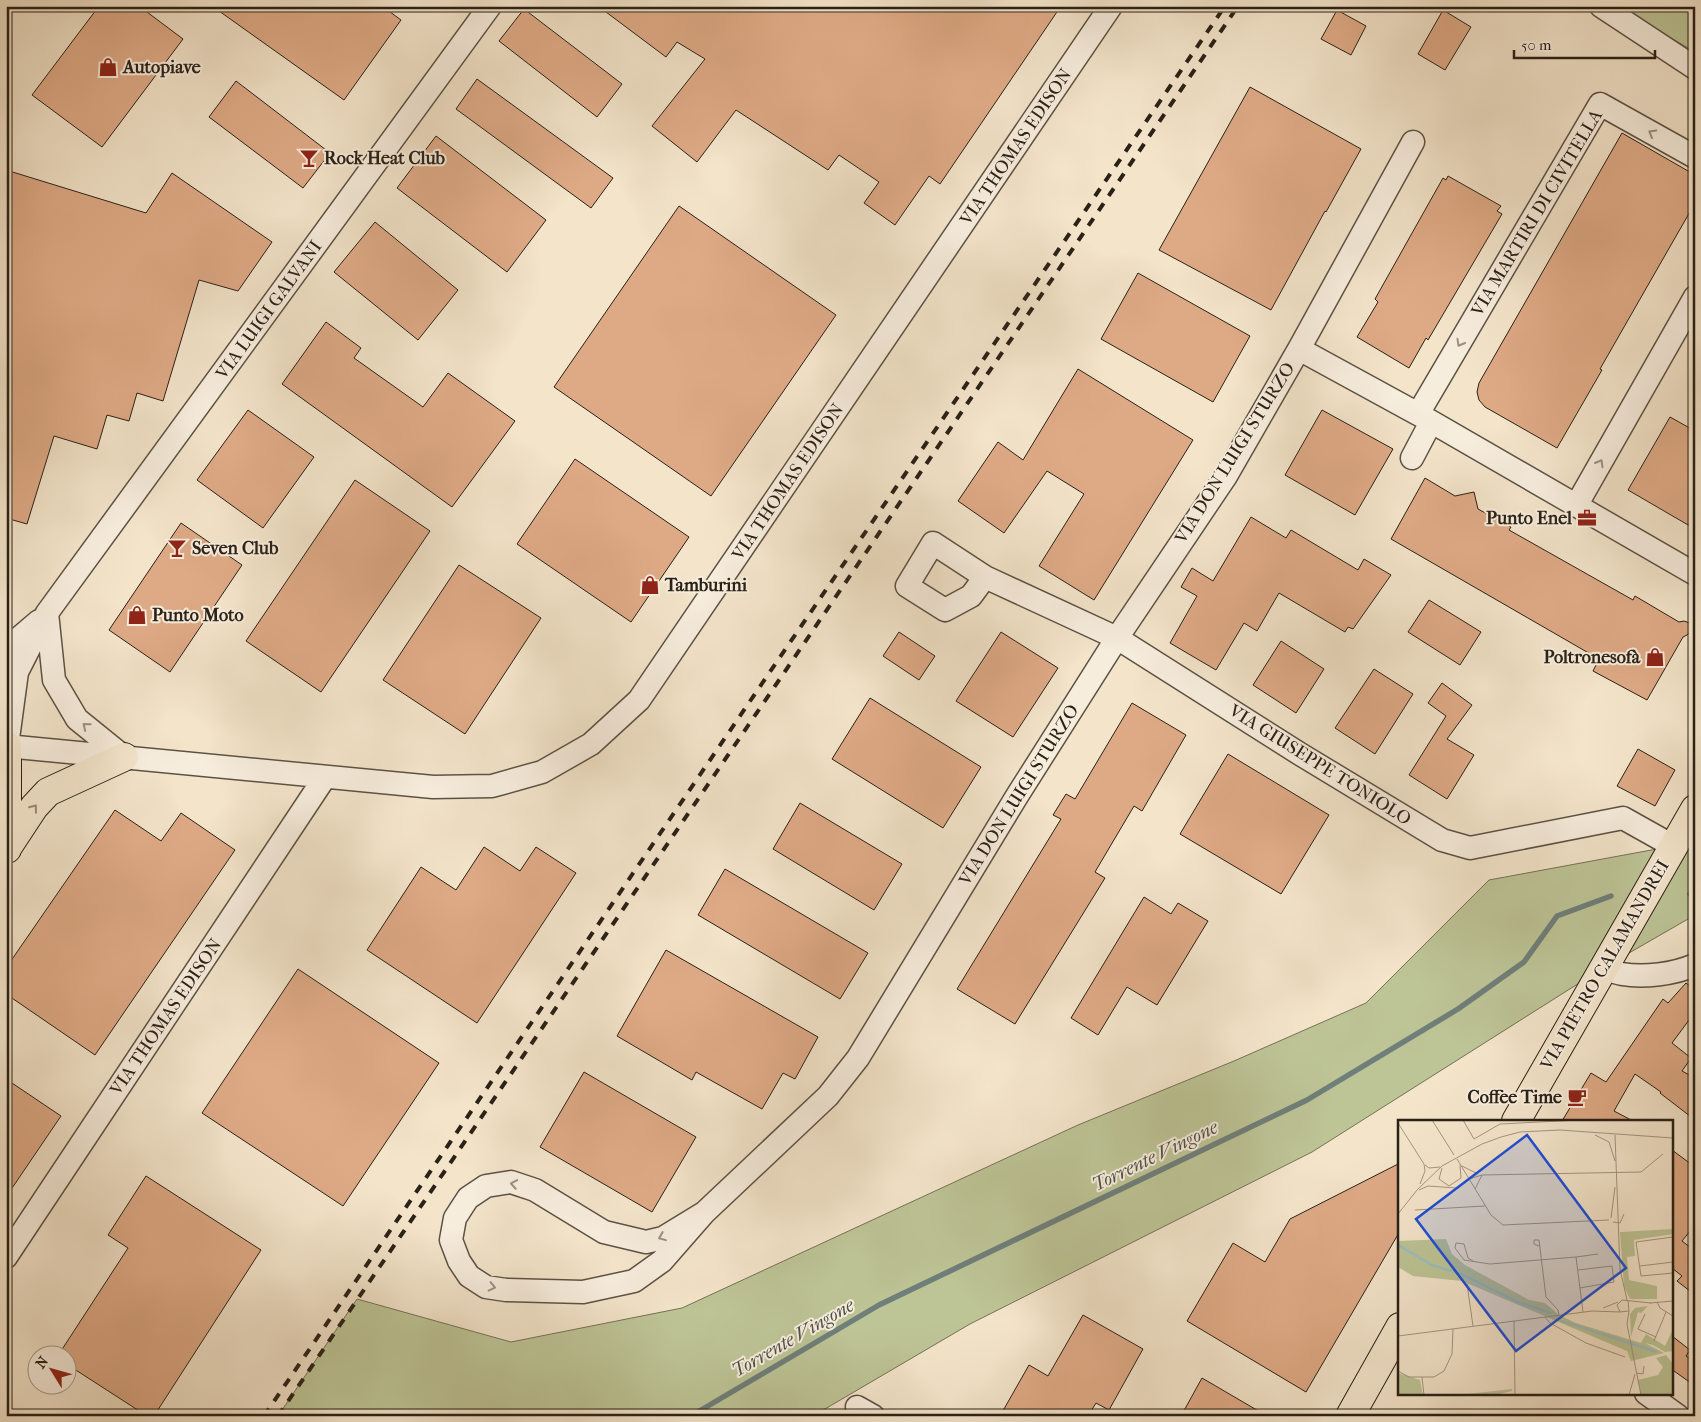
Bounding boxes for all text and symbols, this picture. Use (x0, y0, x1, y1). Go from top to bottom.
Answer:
scale bar (1514, 28, 1655, 60)
text: 50 m (1521, 36, 1552, 54)
shop icon: Autopiave (97, 56, 119, 78)
place label: Autopiave (122, 57, 201, 78)
street label: VIA THOMAS EDISON (955, 64, 1076, 230)
street label: VIA MARTIRI DI CIVITELLA (1466, 106, 1607, 321)
one-way arrow (1649, 129, 1658, 139)
bar icon: Rock Heat Club (298, 147, 320, 169)
place label: Rock Heat Club (324, 148, 446, 169)
street label: VIA LUIGI GALVANI (211, 237, 326, 384)
one-way arrow (1456, 337, 1466, 346)
street label: VIA DON LUIGI STURZO (1170, 359, 1299, 548)
street label: VIA THOMAS EDISON (727, 399, 848, 565)
one-way arrow (1594, 460, 1604, 469)
office icon: Punto Enel (1576, 507, 1598, 529)
place label: Punto Enel (1486, 508, 1573, 529)
bar icon: Seven Club (166, 537, 188, 559)
place label: Seven Club (192, 538, 279, 559)
shop icon: Tamburini (639, 574, 661, 596)
place label: Tamburini (664, 575, 748, 596)
shop icon: Punto Moto (126, 604, 148, 626)
place label: Punto Moto (152, 605, 244, 626)
shop icon: Poltronesofà (1644, 646, 1666, 668)
place label: Poltronesofà (1544, 647, 1641, 668)
street label: VIA GIUSEPPE TONIOLO (1224, 700, 1415, 830)
street label: VIA DON LUIGI STURZO (954, 701, 1083, 890)
one-way arrow (83, 724, 92, 732)
one-way arrow (29, 805, 37, 814)
street label: VIA PIETRO CALAMANDREI (1536, 856, 1674, 1075)
street label: VIA THOMAS EDISON (105, 934, 226, 1100)
cafe icon: Coffee Time (1566, 1086, 1588, 1108)
place label: Coffee Time (1468, 1087, 1562, 1108)
water label: Torrente Vingone (1089, 1115, 1223, 1196)
inset map (1398, 1120, 1674, 1394)
one-way arrow (510, 1180, 519, 1190)
one-way arrow (658, 1231, 667, 1241)
one-way arrow (487, 1281, 496, 1292)
water label: Torrente Vingone (728, 1294, 859, 1382)
north arrow (28, 1344, 78, 1394)
text: N (32, 1353, 52, 1372)

